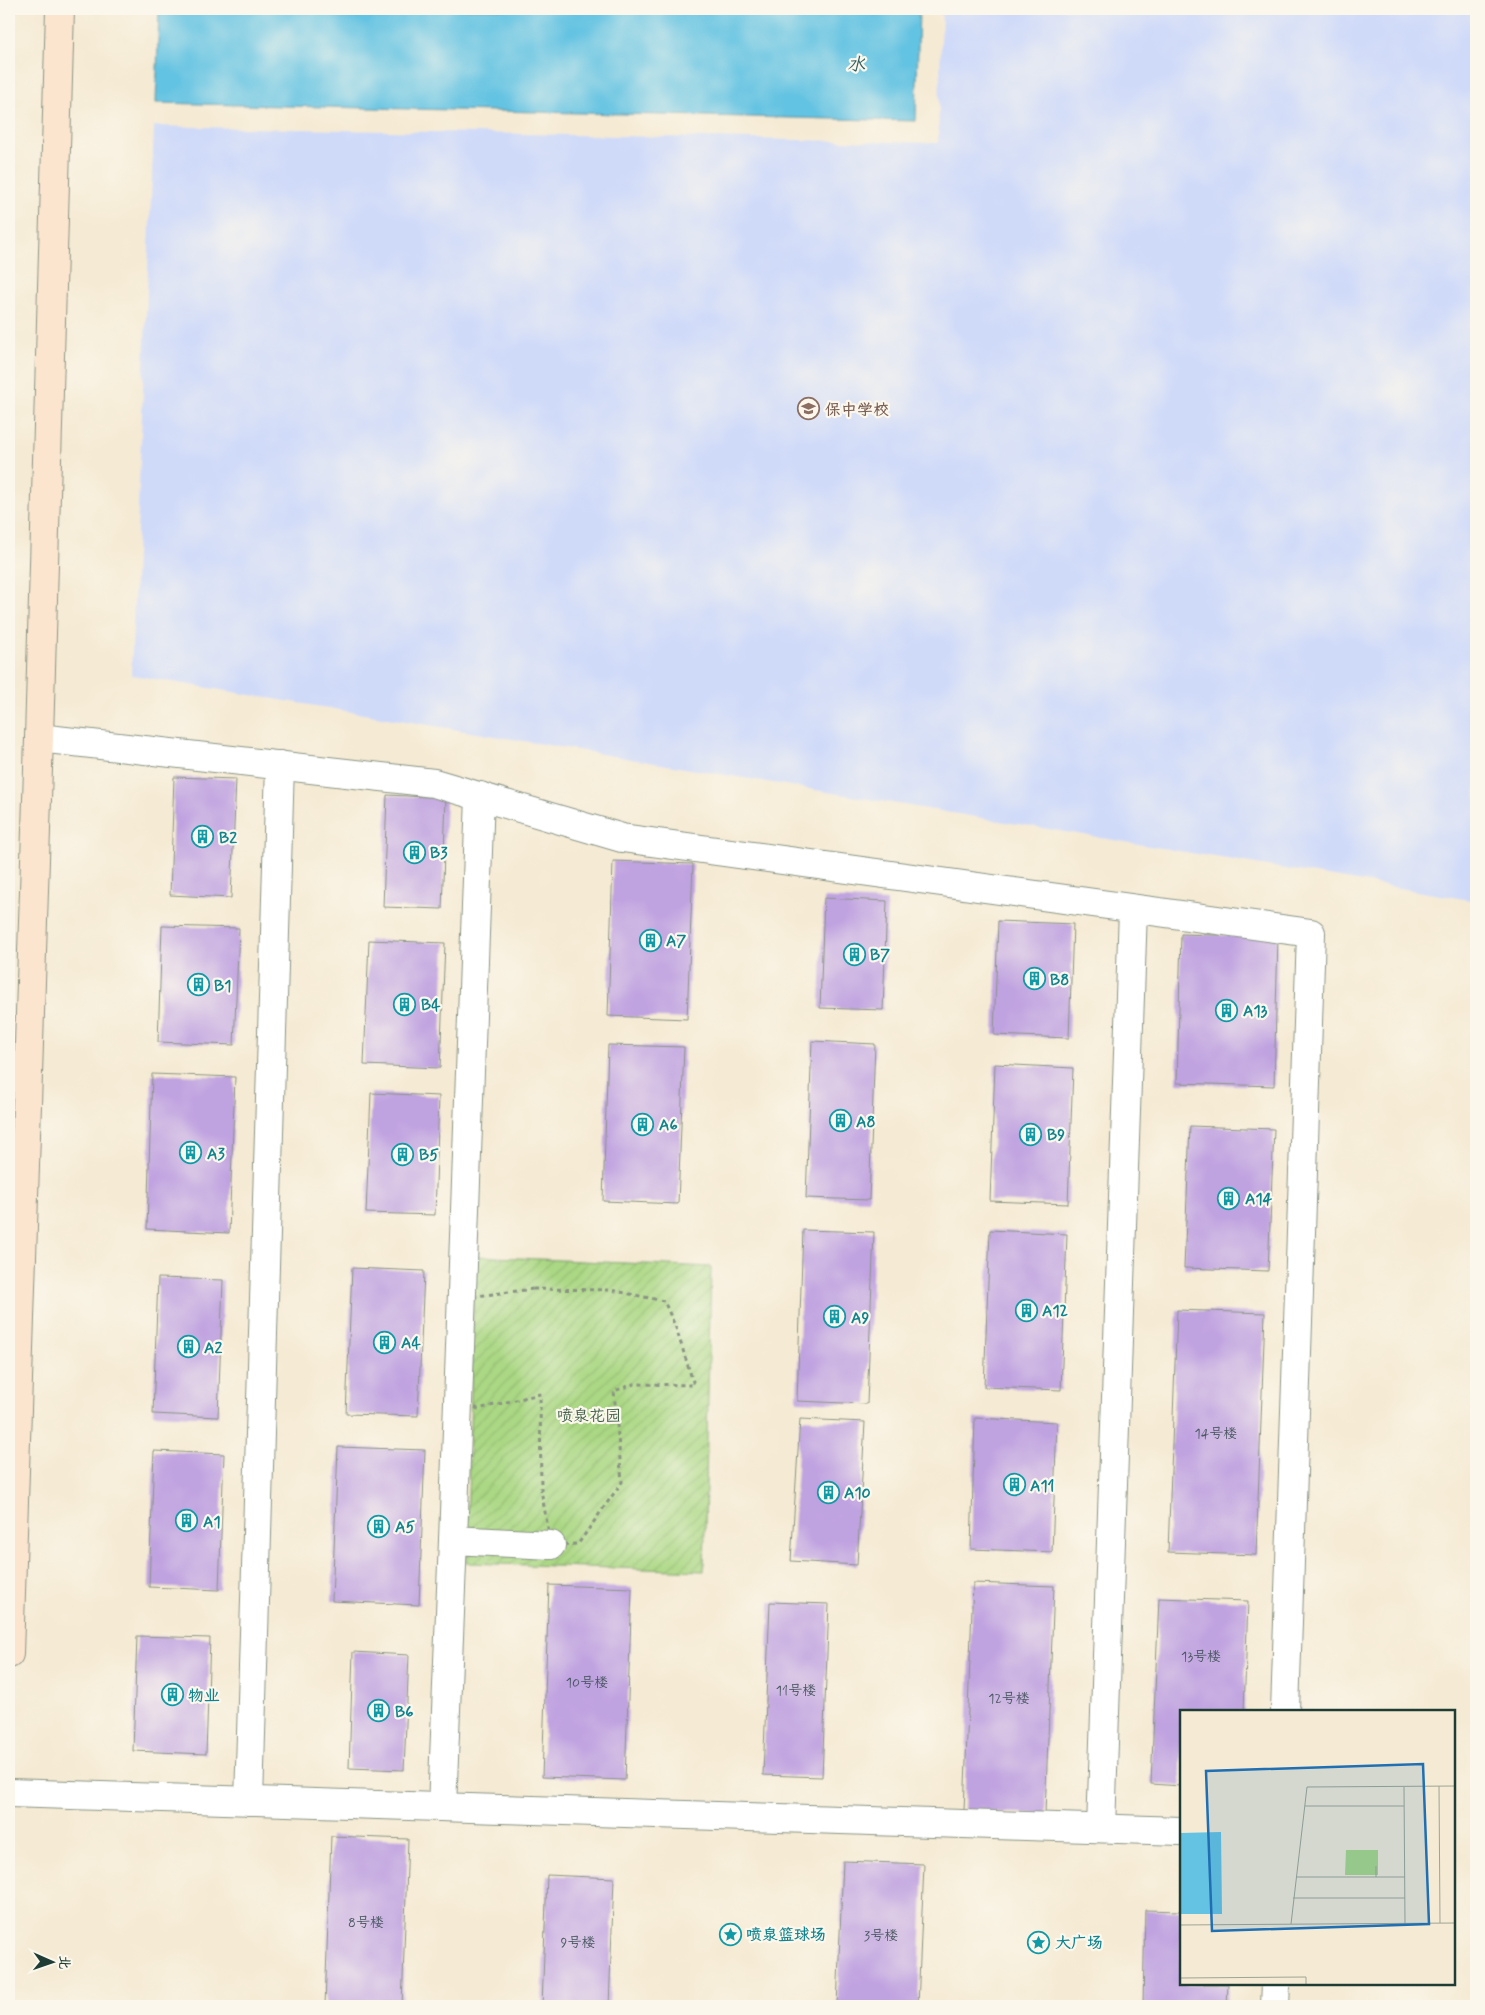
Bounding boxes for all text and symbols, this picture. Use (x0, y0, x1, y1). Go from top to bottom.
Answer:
water label: 水 (847, 53, 866, 77)
school or university icon: 保中学校 (797, 397, 821, 421)
place label: 保中学校 (825, 400, 889, 421)
building icon: B2 (191, 825, 215, 849)
place label: B2 (219, 828, 237, 849)
building icon: B3 (402, 840, 426, 864)
place label: B3 (430, 843, 448, 864)
building icon: A7 (638, 928, 662, 952)
place label: A7 (666, 931, 686, 952)
building icon: B7 (842, 942, 866, 966)
place label: B7 (870, 945, 890, 966)
building icon: B8 (1022, 967, 1046, 991)
place label: B8 (1050, 970, 1069, 991)
building icon: B1 (186, 973, 210, 997)
place label: B1 (214, 976, 231, 997)
building icon: B4 (393, 992, 417, 1016)
place label: B4 (421, 995, 441, 1016)
building icon: A13 (1215, 998, 1239, 1022)
place label: A13 (1243, 1001, 1268, 1022)
building icon: A8 (828, 1109, 852, 1133)
building icon: A6 (631, 1112, 655, 1136)
place label: A8 (856, 1112, 876, 1133)
place label: A6 (659, 1115, 678, 1136)
building icon: B9 (1019, 1122, 1043, 1146)
place label: B9 (1047, 1125, 1065, 1146)
building icon: A3 (179, 1141, 203, 1165)
building icon: B5 (391, 1142, 415, 1166)
place label: A3 (207, 1144, 225, 1165)
place label: B5 (419, 1145, 439, 1166)
building icon: A14 (1217, 1186, 1241, 1210)
place label: A14 (1245, 1189, 1273, 1210)
building icon: A12 (1014, 1298, 1038, 1322)
place label: A12 (1042, 1301, 1068, 1322)
building icon: A9 (823, 1305, 847, 1329)
place label: A9 (851, 1308, 869, 1329)
building icon: A4 (373, 1330, 397, 1354)
place label: A4 (401, 1333, 421, 1354)
building icon: A2 (176, 1335, 200, 1359)
place label: A2 (204, 1338, 222, 1359)
park label: 喷泉花园 (557, 1406, 621, 1427)
house number: 14号楼 (1195, 1425, 1237, 1443)
building icon: A11 (1002, 1473, 1026, 1497)
place label: A11 (1030, 1476, 1055, 1497)
building icon: A10 (816, 1480, 840, 1504)
place label: A10 (844, 1483, 871, 1504)
building icon: A1 (175, 1509, 199, 1533)
place label: A1 (203, 1512, 221, 1533)
building icon: A5 (367, 1514, 391, 1538)
place label: A5 (395, 1517, 415, 1538)
house number: 13号楼 (1181, 1648, 1221, 1666)
house number: 10号楼 (566, 1674, 608, 1692)
house number: 11号楼 (776, 1682, 816, 1700)
building icon: 物业 (160, 1683, 184, 1707)
place label: 物业 (188, 1686, 220, 1707)
house number: 12号楼 (988, 1690, 1030, 1708)
building icon: B6 (367, 1699, 391, 1723)
place label: B6 (395, 1702, 413, 1723)
inset map (1180, 1710, 1455, 1985)
house number: 8号楼 (348, 1914, 384, 1932)
place icon: 喷泉篮球场 (718, 1922, 742, 1946)
place label: 喷泉篮球场 (746, 1925, 826, 1946)
house number: 3号楼 (864, 1927, 898, 1945)
place icon: 大广场 (1027, 1930, 1051, 1954)
place label: 大广场 (1055, 1933, 1103, 1954)
house number: 9号楼 (561, 1934, 595, 1952)
north arrow (28, 1938, 78, 1988)
text: 北 (55, 1955, 73, 1970)

